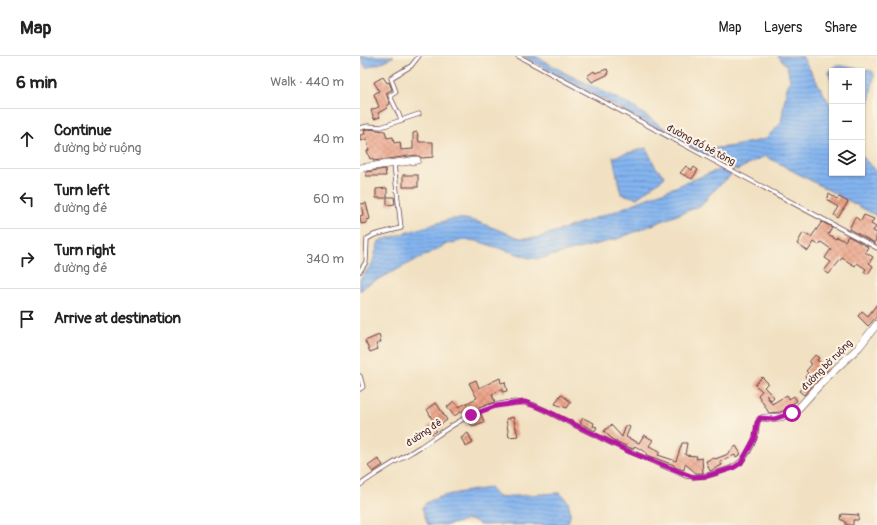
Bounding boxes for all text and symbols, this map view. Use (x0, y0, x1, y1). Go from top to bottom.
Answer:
text: Map (20, 16, 51, 40)
text: Map (719, 19, 742, 36)
text: Layers (764, 19, 802, 36)
text: Share (824, 19, 857, 36)
map controls (829, 68, 865, 176)
button: + (829, 68, 865, 104)
text: 6 min (16, 72, 57, 93)
text: Walk · 440 m (270, 74, 344, 90)
button: − (829, 104, 865, 140)
text: Continue (54, 121, 112, 140)
street label: đường đổ bê tông (665, 121, 738, 168)
icon: ahead (16, 128, 38, 150)
text: 40 m (313, 131, 344, 147)
text: đường bờ ruộng (54, 140, 141, 156)
button: layers (829, 140, 865, 176)
text: Turn left (54, 181, 110, 200)
icon: left (16, 188, 38, 210)
text: 60 m (313, 191, 344, 207)
text: đường đê (54, 200, 107, 216)
text: Turn right (54, 241, 115, 260)
icon: right (16, 248, 38, 270)
text: 340 m (306, 251, 344, 267)
text: đường đê (54, 260, 107, 276)
icon: arrive (16, 308, 38, 330)
text: Arrive at destination (54, 309, 181, 328)
street label: đường bờ ruộng (799, 337, 855, 393)
route start (783, 404, 801, 422)
route end (462, 406, 480, 424)
street label: đường đê (404, 417, 444, 449)

